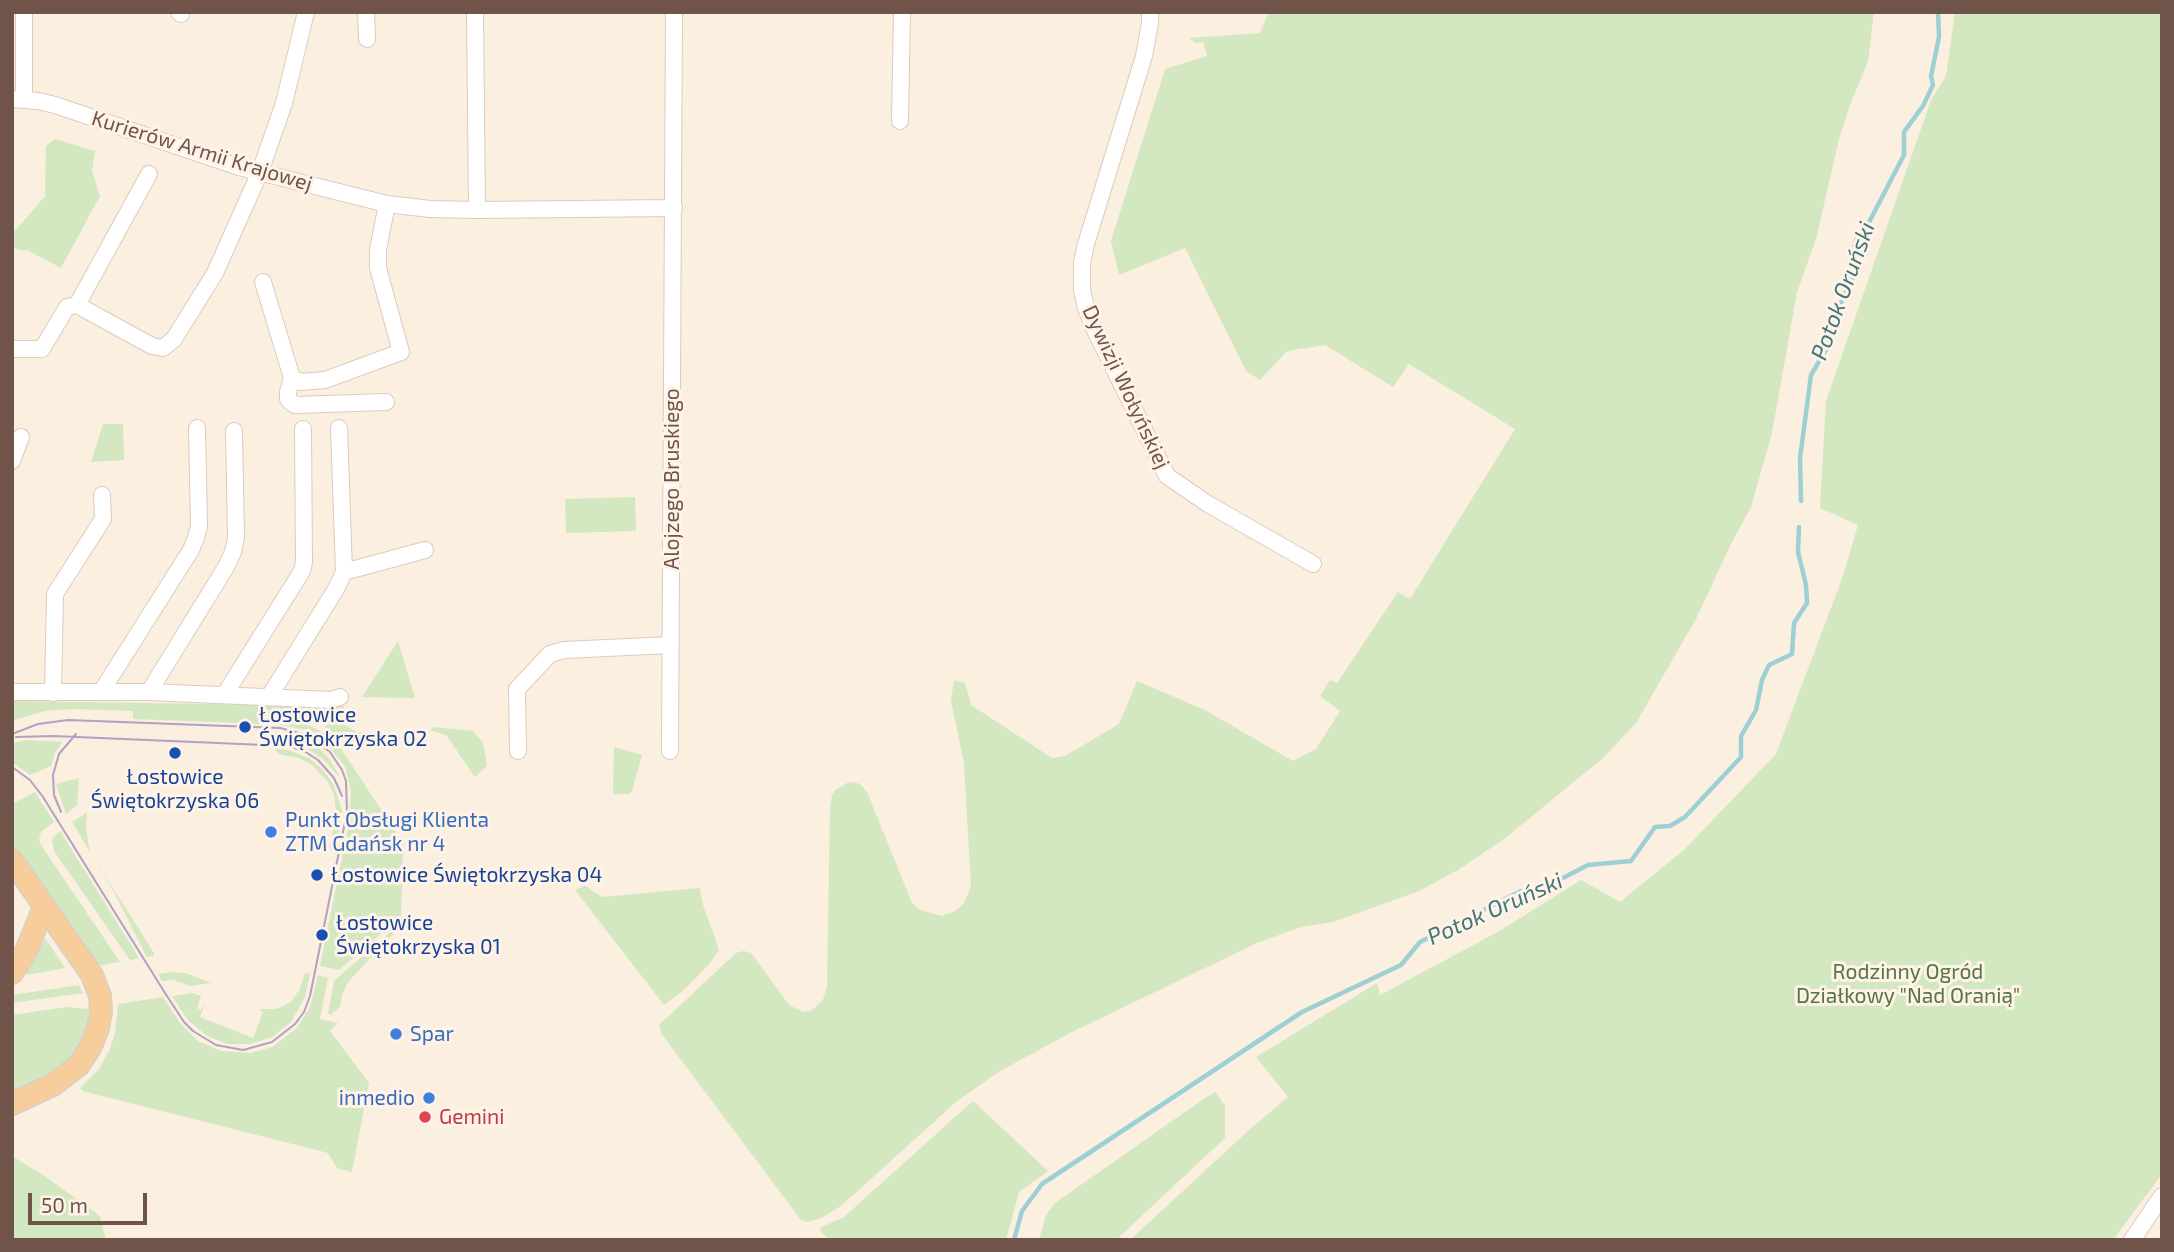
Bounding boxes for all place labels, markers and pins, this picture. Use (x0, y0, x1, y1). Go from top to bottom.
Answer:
place label: Łostowice Świętokrzyska 02 (259, 702, 427, 752)
marker: Łostowice Świętokrzyska 02 (237, 719, 253, 735)
marker: Łostowice Świętokrzyska 06 (167, 745, 183, 761)
place label: Łostowice Świętokrzyska 06 (91, 764, 259, 814)
place label: Punkt Obsługi Klienta ZTM Gdańsk nr 4 (285, 807, 489, 857)
marker: Punkt Obsługi Klienta ZTM Gdańsk nr 4 (263, 824, 279, 840)
place label: Łostowice Świętokrzyska 04 (331, 862, 602, 888)
marker: Łostowice Świętokrzyska 04 (309, 867, 325, 883)
place label: Łostowice Świętokrzyska 01 (336, 910, 501, 960)
marker: Łostowice Świętokrzyska 01 (314, 927, 330, 943)
place label: Spar (410, 1021, 454, 1047)
marker: Spar (388, 1026, 404, 1042)
place label: inmedio (339, 1085, 415, 1111)
marker: inmedio (421, 1090, 437, 1106)
place label: Gemini (439, 1104, 504, 1130)
marker: Gemini (417, 1109, 433, 1125)

